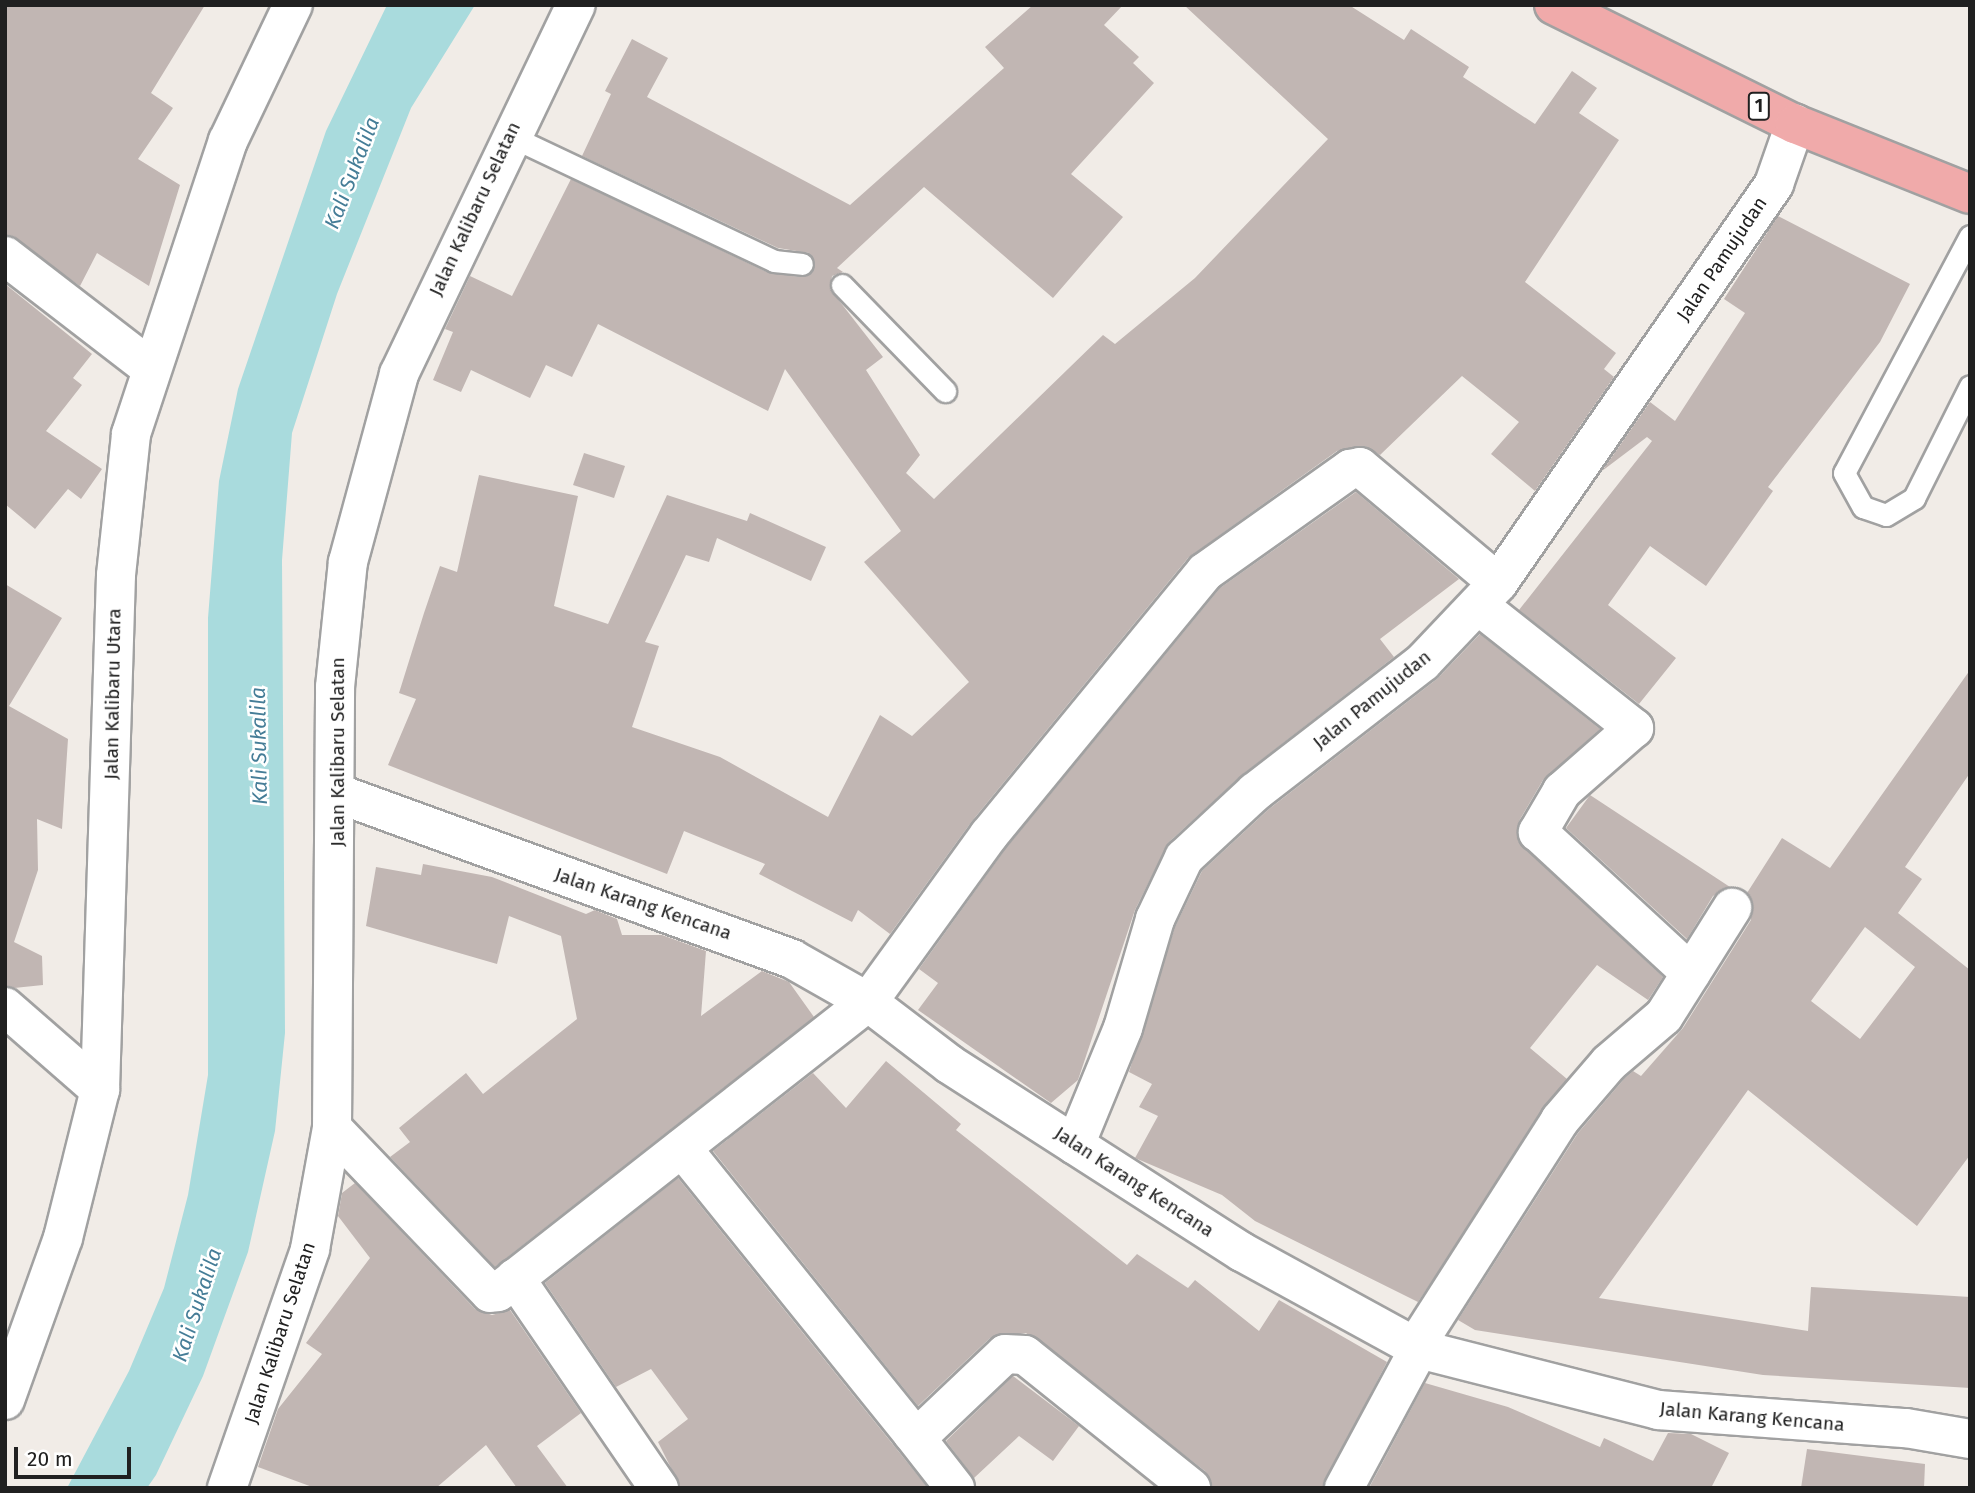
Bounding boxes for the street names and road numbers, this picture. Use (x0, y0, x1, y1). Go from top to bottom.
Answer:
road number: 1 (1747, 92, 1771, 120)
street label: Jalan Kalibaru Selatan (425, 118, 525, 300)
street label: Jalan Pamujudan (1672, 193, 1772, 325)
street label: Jalan Kalibaru Utara (100, 608, 126, 780)
street label: Jalan Pamujudan (1309, 646, 1435, 754)
street label: Jalan Kalibaru Selatan (327, 657, 349, 847)
street label: Jalan Karang Kencana (552, 863, 734, 945)
street label: Jalan Karang Kencana (1050, 1122, 1218, 1242)
street label: Jalan Kalibaru Selatan (240, 1239, 320, 1427)
street label: Jalan Karang Kencana (1659, 1398, 1845, 1436)

